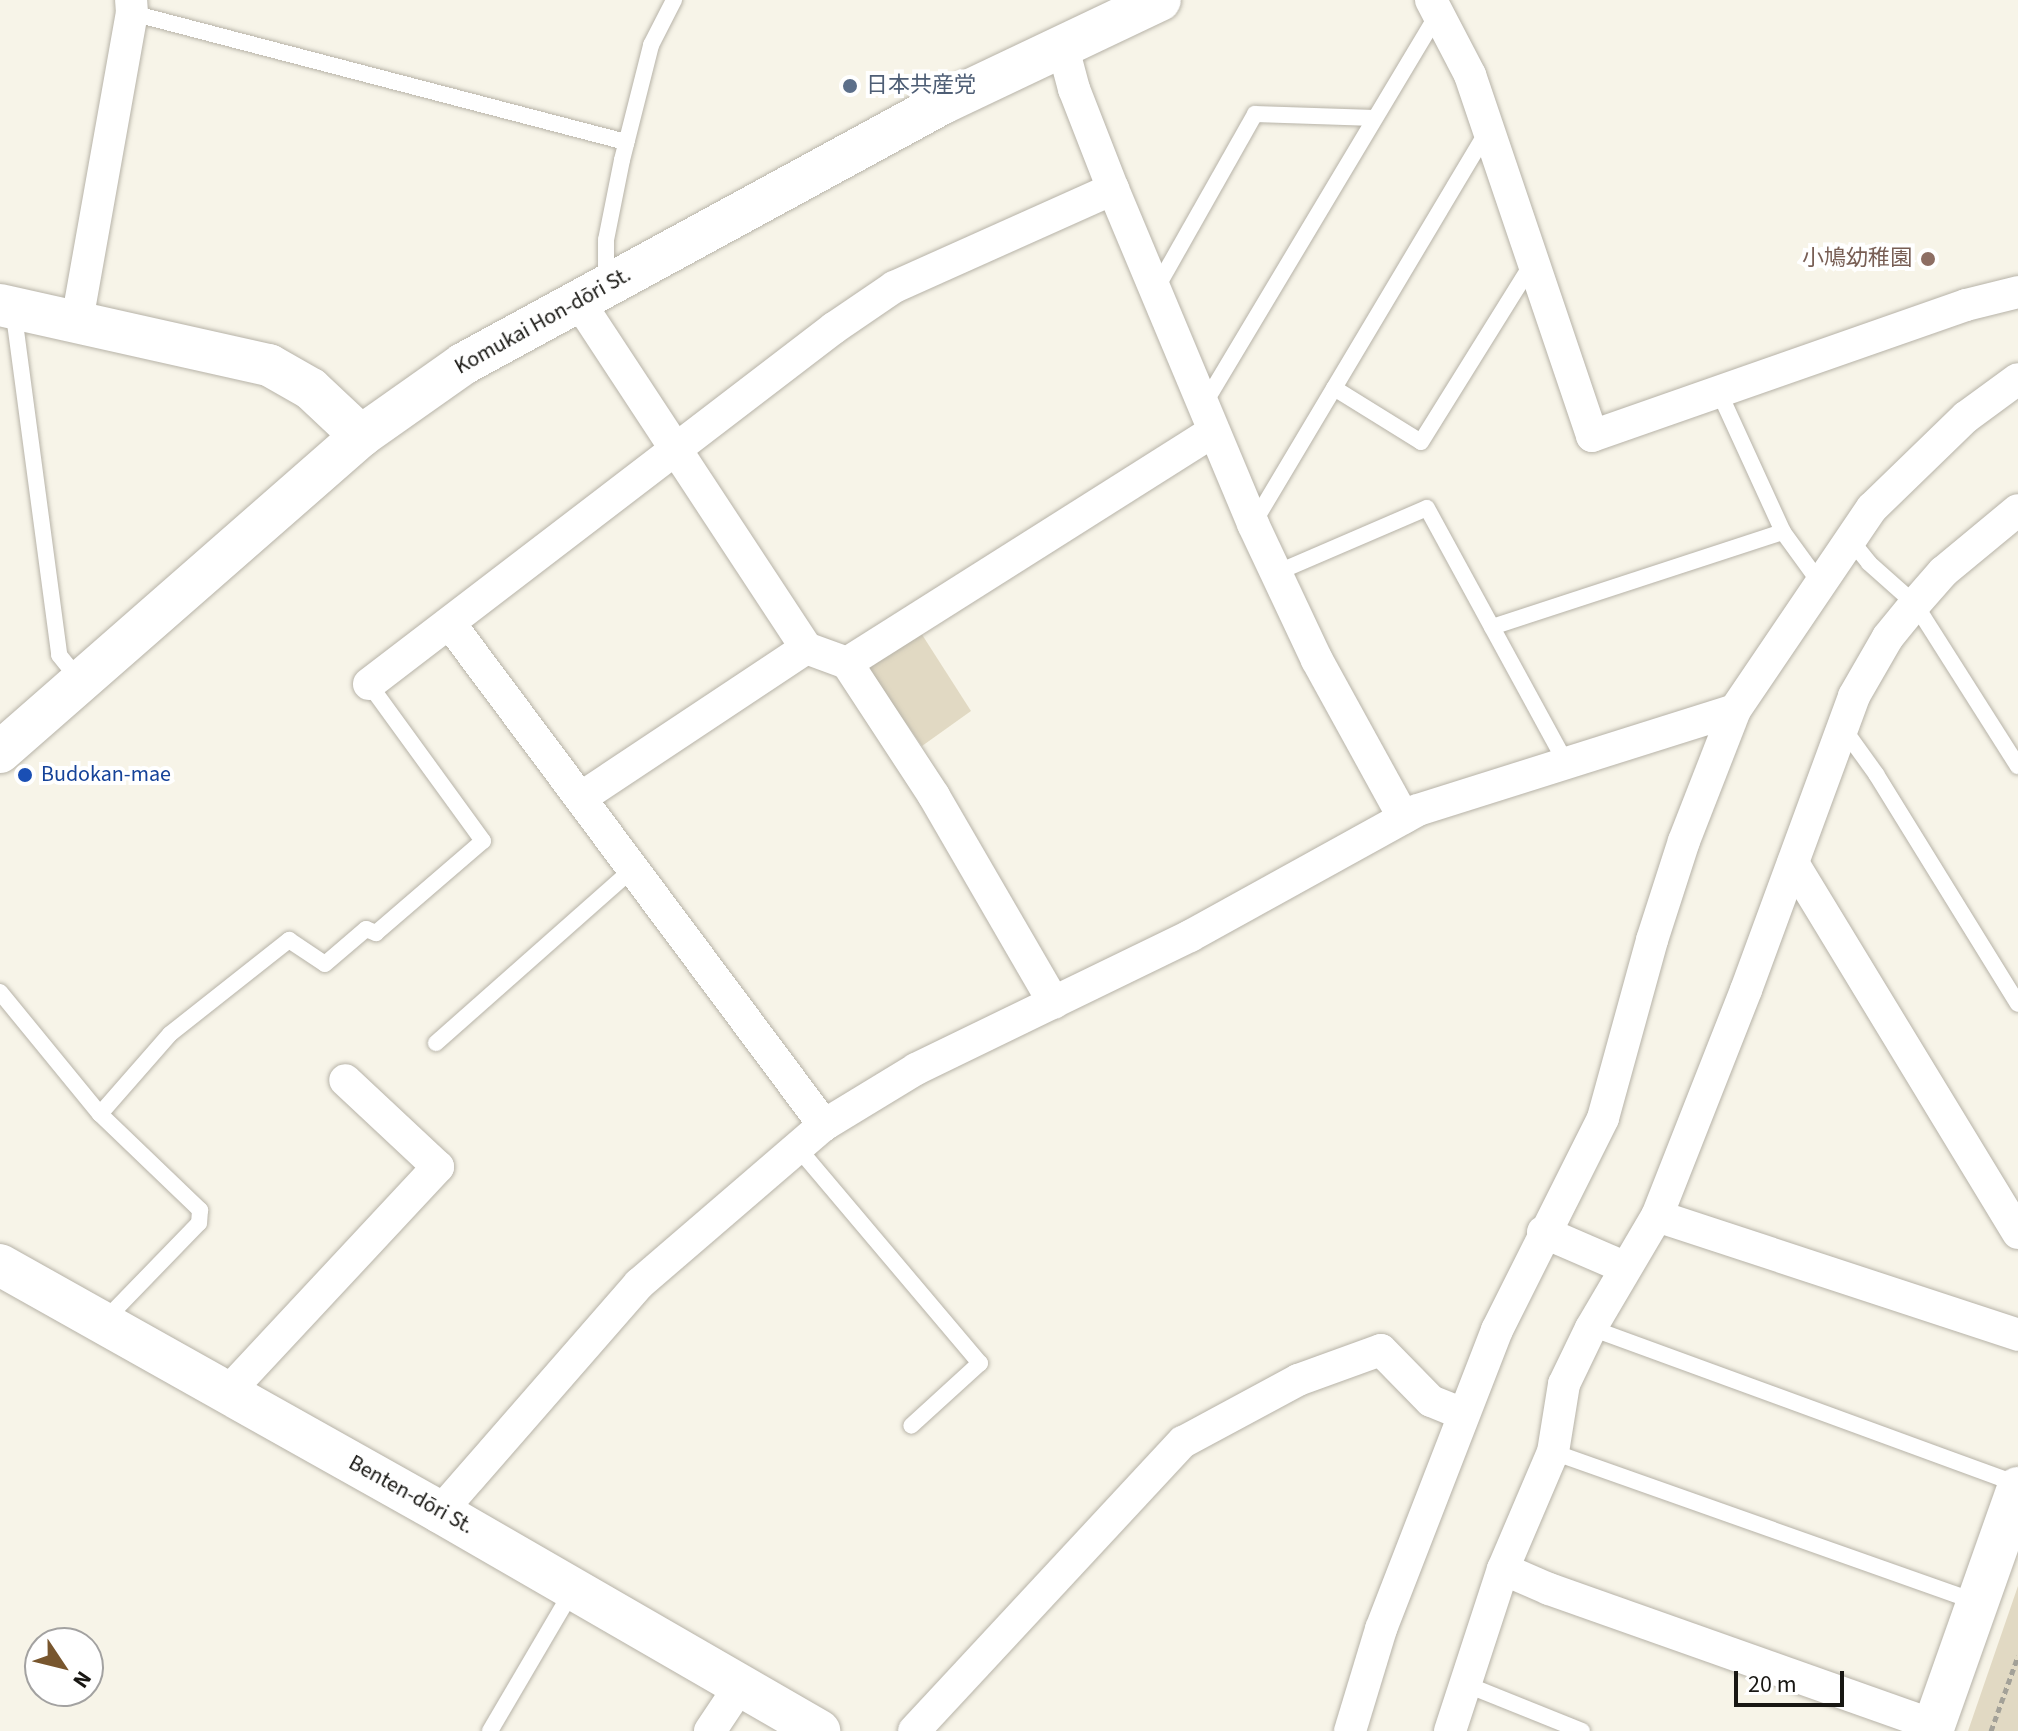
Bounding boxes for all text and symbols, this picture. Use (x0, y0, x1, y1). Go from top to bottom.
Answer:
place label: 日本共産党 (866, 73, 976, 99)
marker: 日本共産党 (841, 77, 859, 95)
place label: 小鳩幼稚園 (1802, 246, 1912, 272)
marker: 小鳩幼稚園 (1919, 250, 1937, 268)
street label: Komukai Hon-dōri St. (450, 262, 636, 380)
place label: Budokan-mae (41, 762, 171, 788)
marker: Budokan-mae (16, 766, 34, 784)
street label: Benten-dōri St. (344, 1450, 478, 1540)
north arrow (24, 1627, 104, 1707)
scale bar (1738, 1655, 1848, 1705)
text: N (65, 1664, 99, 1695)
text: 20 m (1748, 1667, 1797, 1702)

